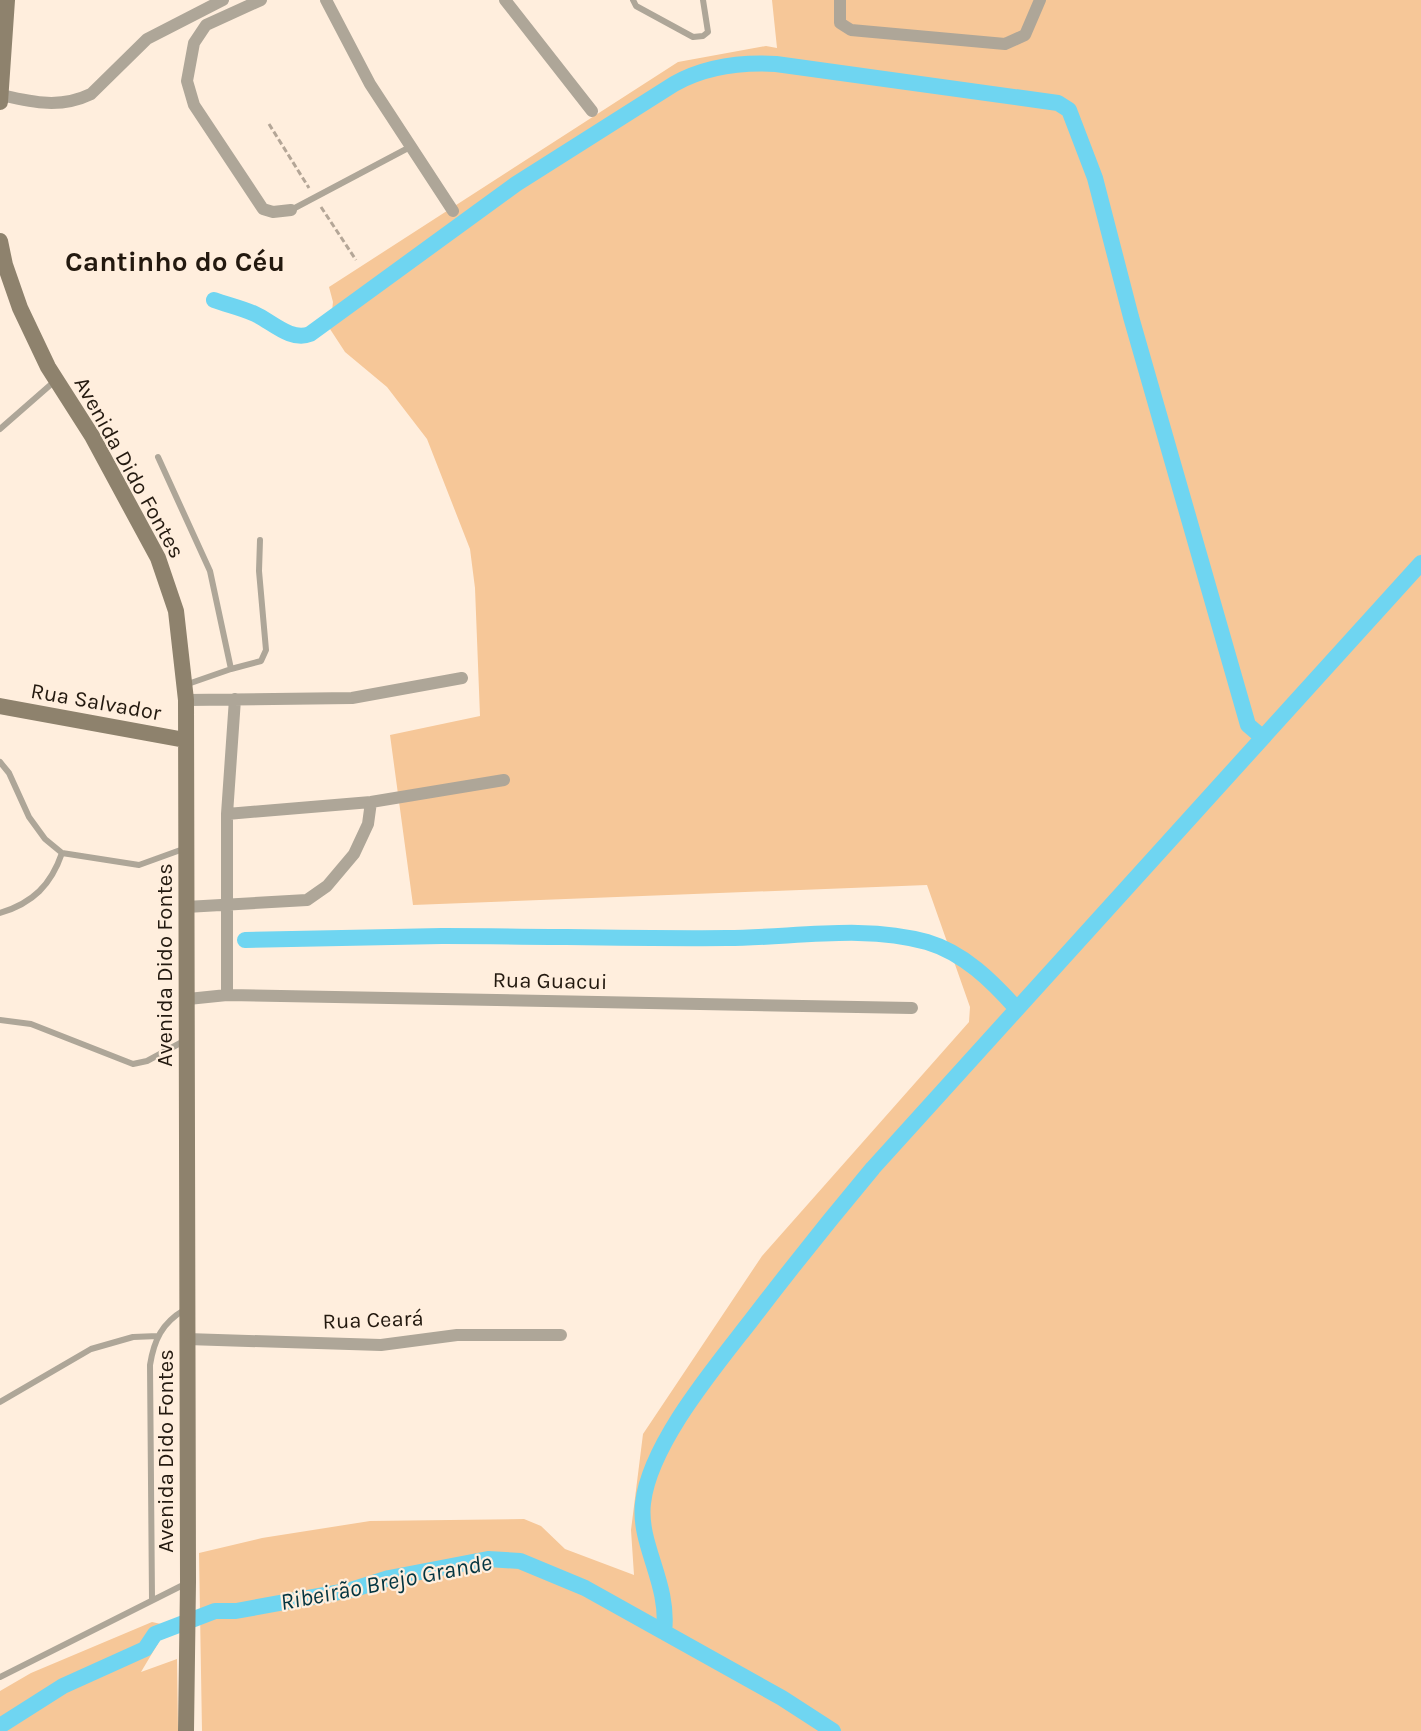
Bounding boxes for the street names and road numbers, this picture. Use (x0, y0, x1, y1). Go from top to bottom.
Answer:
street label: Avenida Dido Fontes (68, 372, 190, 563)
street label: Rua Salvador (29, 678, 163, 726)
street label: Avenida Dido Fontes (152, 863, 178, 1067)
street label: Rua Guacui (492, 967, 608, 995)
street label: Rua Ceará (322, 1305, 424, 1335)
street label: Avenida Dido Fontes (153, 1349, 179, 1553)

